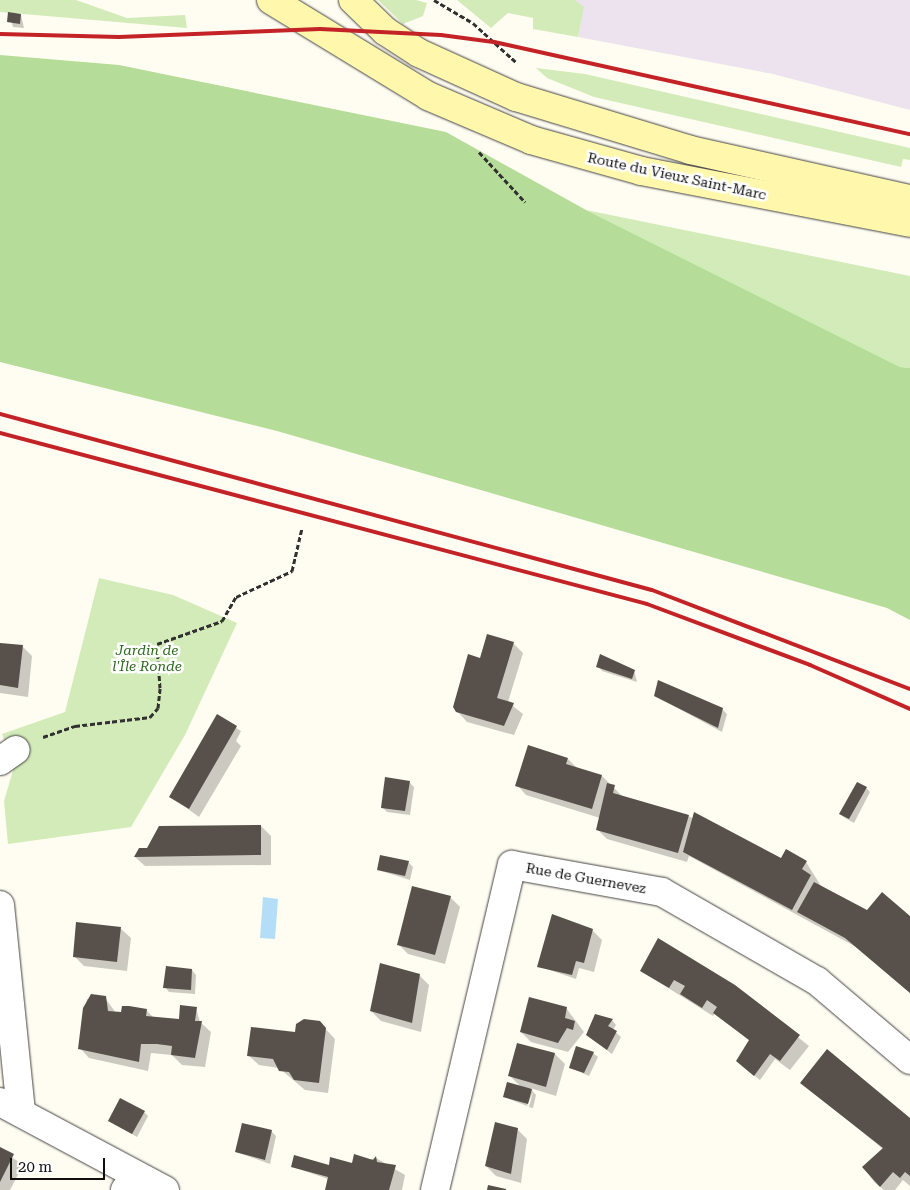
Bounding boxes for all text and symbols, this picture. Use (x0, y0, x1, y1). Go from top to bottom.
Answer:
street label: Route du Vieux Saint-Marc (586, 149, 768, 203)
park label: Jardin de l'Île Ronde (112, 642, 182, 674)
street label: Rue de Guernevez (525, 859, 647, 897)
scale bar (12, 1148, 108, 1180)
text: 20 m (18, 1158, 52, 1176)

